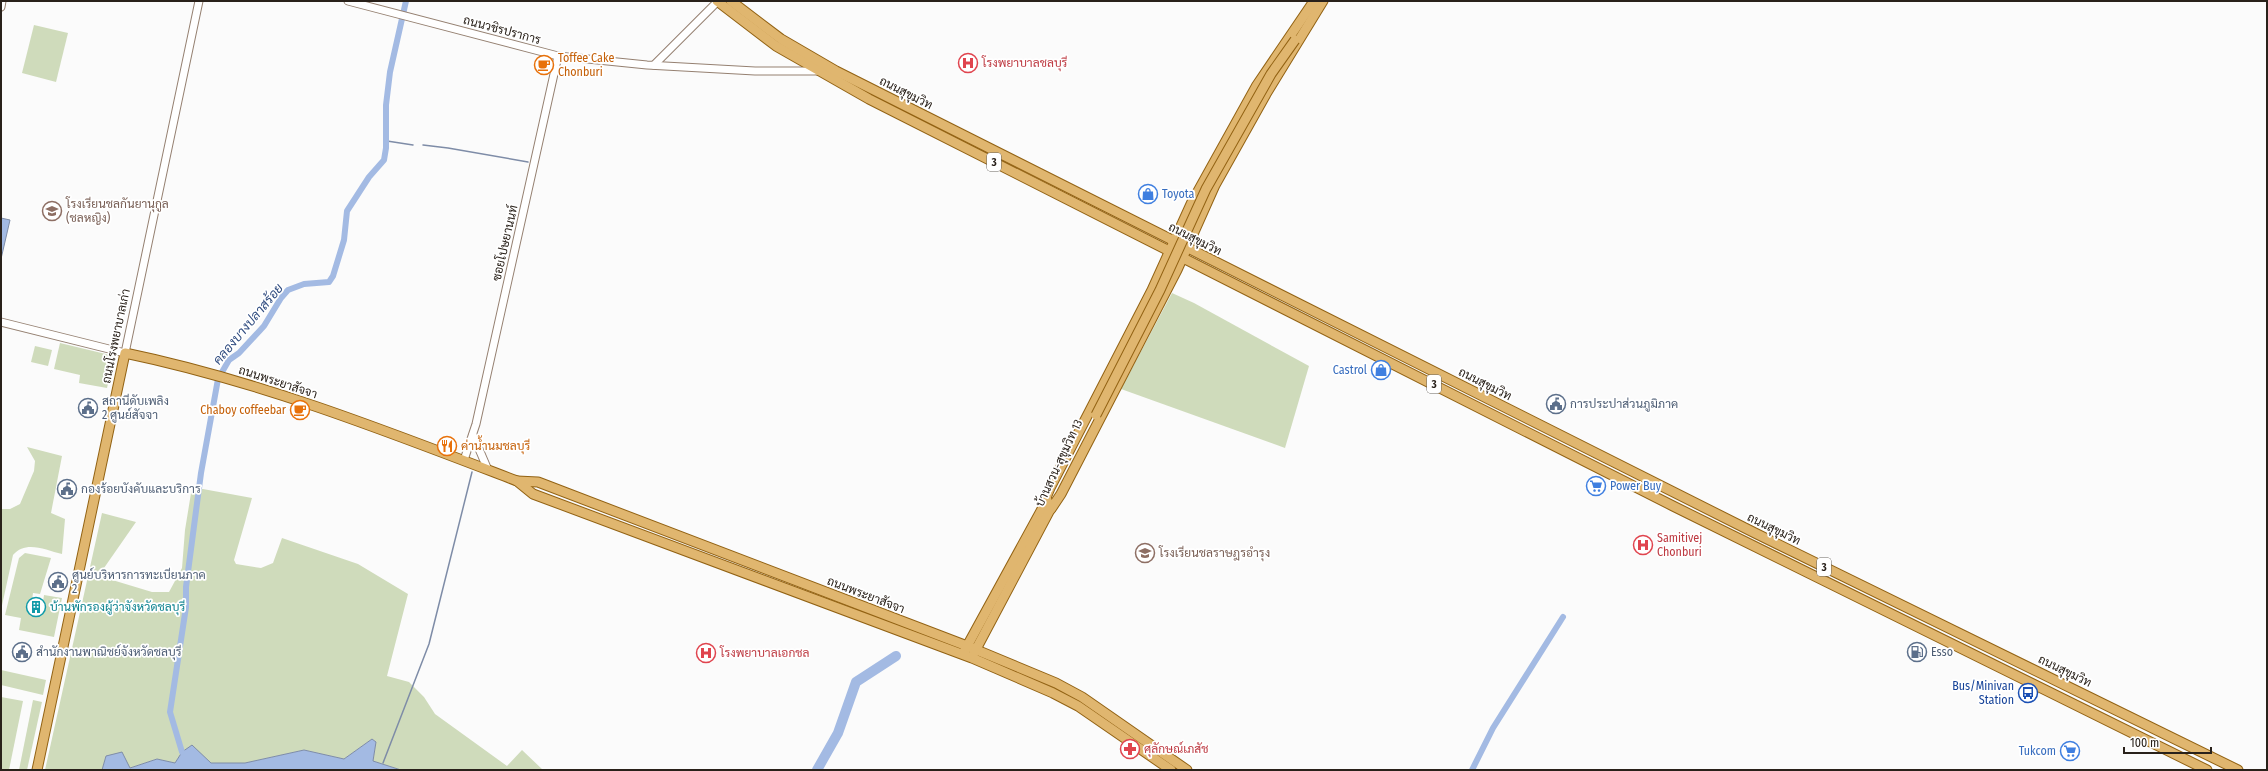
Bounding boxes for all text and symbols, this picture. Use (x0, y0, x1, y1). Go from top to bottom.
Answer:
street label: ถนนวชิรปราการ (462, 13, 542, 47)
place label: Toffee Cake Chonburi (558, 51, 614, 79)
hospital icon: โรงพยาบาลชลบุรี (957, 52, 979, 74)
cafe icon: Toffee Cake Chonburi (533, 54, 555, 76)
place label: โรงพยาบาลชลบุรี (981, 55, 1068, 72)
street label: ถนนสุขุมวิท (876, 74, 935, 114)
road number: 3 (987, 153, 1001, 171)
shop icon: Toyota (1137, 183, 1159, 205)
place label: Toyota (1162, 187, 1195, 201)
place label: โรงเรียนชลกันยานุกูล (ชลหญิง) (65, 196, 169, 225)
school or university icon: โรงเรียนชลกันยานุกูล (ชลหญิง) (41, 200, 63, 222)
street label: ซอยโปษยานนท์ (488, 203, 521, 282)
street label: ถนนสุขุมวิท (1165, 220, 1224, 260)
water label: คลองบางปลาสร้อย (209, 280, 286, 367)
street label: ถนนโรงพยาบาลเก่า (98, 287, 133, 385)
shop icon: Castrol (1370, 359, 1392, 381)
street label: ถนนพระยาสัจจา (237, 363, 319, 401)
place label: Castrol (1333, 363, 1367, 377)
street label: ถนนสุขุมวิท (1455, 365, 1514, 405)
road number: 3 (1427, 375, 1441, 393)
place label: สถานีดับเพลิง 2 ศูนย์สัจจา (102, 393, 169, 423)
public building icon: การประปาส่วนภูมิภาค (1545, 393, 1567, 415)
public building icon: สถานีดับเพลิง 2 ศูนย์สัจจา (77, 397, 99, 419)
place label: การประปาส่วนภูมิภาค (1570, 397, 1678, 412)
cafe icon: Chaboy coffeebar (289, 399, 311, 421)
place label: Chaboy coffeebar (200, 403, 287, 417)
street label: บ้านสวน-สุขุมวิท 13 (1033, 417, 1087, 510)
restaurant icon: ค่าน้ำนมชลบุรี (436, 435, 458, 457)
place label: ค่าน้ำนมชลบุรี (461, 435, 531, 455)
supermarket icon: Power Buy (1585, 475, 1607, 497)
public building icon: กองร้อยบังคับและบริการ (56, 478, 78, 500)
place label: Power Buy (1610, 479, 1662, 493)
place label: กองร้อยบังคับและบริการ (81, 482, 201, 496)
street label: ถนนสุขุมวิท (1744, 510, 1803, 550)
place label: Samitivej Chonburi (1657, 531, 1702, 559)
hospital icon: Samitivej Chonburi (1632, 534, 1654, 556)
school or university icon: โรงเรียนชลราษฎรอำรุง (1134, 542, 1156, 564)
place label: โรงเรียนชลราษฎรอำรุง (1158, 545, 1270, 562)
road number: 3 (1817, 558, 1831, 576)
place label: ศูนย์บริหารการทะเบียนภาค 2 (72, 567, 206, 596)
public building icon: ศูนย์บริหารการทะเบียนภาค 2 (47, 571, 69, 593)
street label: ถนนพระยาสัจจา (825, 574, 907, 616)
building icon: บ้านพักรองผู้ว่าจังหวัดชลบุรี (25, 596, 47, 618)
place label: บ้านพักรองผู้ว่าจังหวัดชลบุรี (50, 599, 185, 616)
public building icon: สำนักงานพาณิชย์จังหวัดชลบุรี (11, 641, 33, 663)
fuel station icon: Esso (1906, 641, 1928, 663)
hospital icon: โรงพยาบาลเอกชล (695, 642, 717, 664)
place label: สำนักงานพาณิชย์จังหวัดชลบุรี (36, 644, 182, 661)
place label: โรงพยาบาลเอกชล (719, 645, 810, 660)
place label: Esso (1931, 645, 1953, 659)
street label: ถนนสุขุมวิท (2035, 652, 2094, 692)
place label: Bus/Minivan Station (1952, 679, 2014, 707)
bus stop icon: Bus/Minivan Station (2017, 682, 2039, 704)
scale bar (2124, 729, 2211, 755)
text: 100 m (2130, 736, 2159, 750)
pharmacy icon: ศุลักษณ์เภสัช (1119, 738, 1141, 760)
supermarket icon: Tukcom (2059, 740, 2081, 762)
place label: ศุลักษณ์เภสัช (1144, 741, 1209, 758)
place label: Tukcom (2019, 744, 2056, 758)

